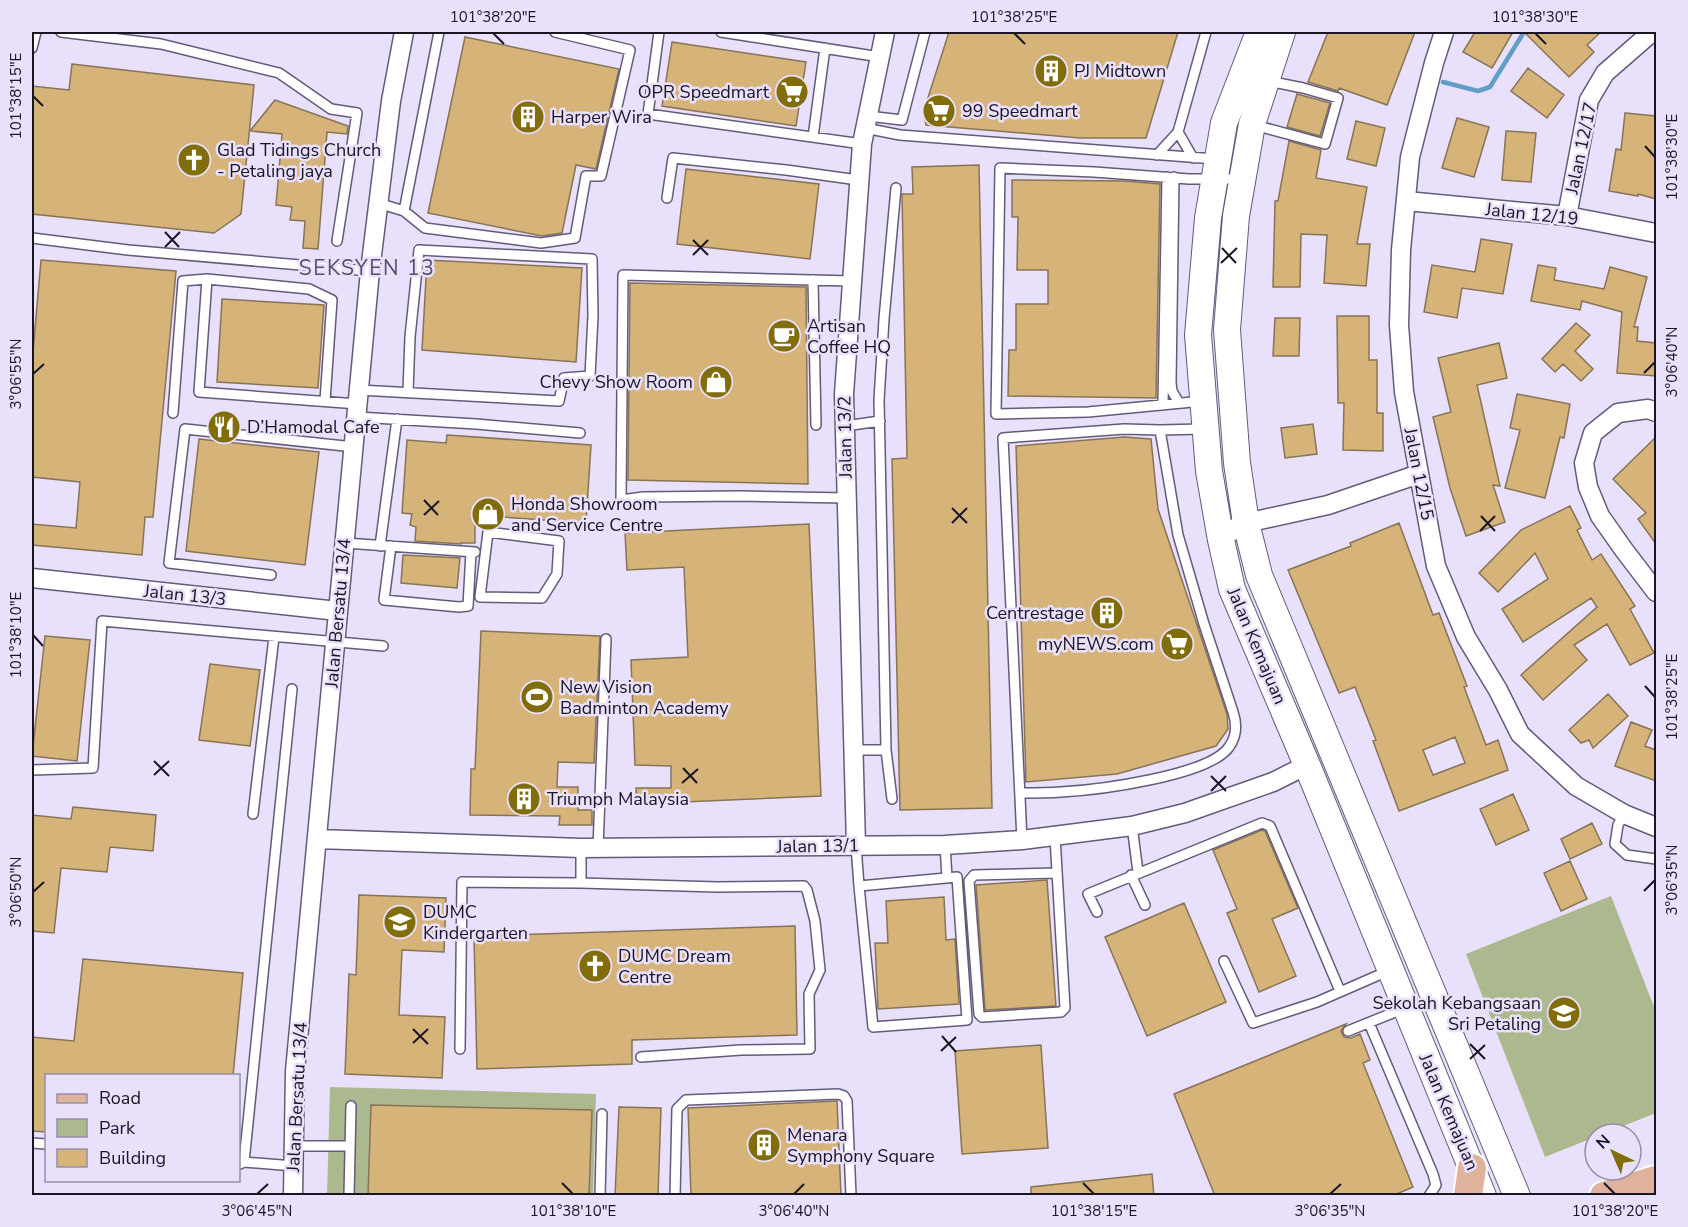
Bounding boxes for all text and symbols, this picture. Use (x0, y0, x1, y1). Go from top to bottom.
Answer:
text: 101°38'20"E (450, 7, 536, 27)
text: 101°38'25"E (971, 7, 1057, 27)
text: 101°38'30"E (1492, 7, 1578, 27)
text: 101°38'15"E (6, 53, 26, 139)
building icon: PJ Midtown (1033, 53, 1069, 89)
place label: PJ Midtown (1074, 59, 1166, 83)
supermarket icon: OPR Speedmart (774, 74, 810, 110)
place label: OPR Speedmart (638, 80, 770, 104)
supermarket icon: 99 Speedmart (921, 93, 957, 129)
building icon: Harper Wira (510, 99, 546, 135)
place label: 99 Speedmart (962, 99, 1078, 123)
street label: Jalan 12/17 (1559, 100, 1602, 197)
place label: Harper Wira (551, 105, 652, 129)
text: 101°38'30"E (1662, 114, 1682, 200)
place label: Glad Tidings Church - Petaling jaya (217, 138, 381, 183)
church icon: Glad Tidings Church - Petaling jaya (176, 142, 212, 178)
street label: Jalan 12/19 (1483, 197, 1580, 231)
district label: SEKSYEN 13 (299, 254, 435, 282)
place label: Artisan Coffee HQ (807, 314, 891, 359)
cafe icon: Artisan Coffee HQ (766, 318, 802, 354)
text: 3°06'40"N (1662, 327, 1682, 397)
text: 3°06'55"N (6, 339, 26, 409)
shop icon: Chevy Show Room (698, 364, 734, 400)
place label: Chevy Show Room (540, 370, 693, 394)
street label: Jalan 13/2 (832, 395, 858, 479)
restaurant icon: D’Hamodal Cafe (206, 409, 242, 445)
place label: D’Hamodal Cafe (247, 415, 380, 439)
street label: Jalan 12/15 (1398, 425, 1440, 522)
place label: Honda Showroom and Service Centre (511, 492, 663, 537)
shop icon: Honda Showroom and Service Centre (470, 496, 506, 532)
street label: Jalan Bersatu 13/4 (319, 537, 357, 690)
street label: Jalan 13/3 (142, 579, 227, 611)
street label: Jalan Kemajuan (1221, 583, 1292, 708)
text: 101°38'10"E (6, 592, 26, 678)
building icon: Centrestage (1089, 595, 1125, 631)
place label: Centrestage (986, 601, 1084, 625)
supermarket icon: myNEWS.com (1159, 626, 1195, 662)
place label: myNEWS.com (1038, 632, 1154, 656)
text: 101°38'25"E (1662, 654, 1682, 740)
place label: New Vision Badminton Academy (560, 675, 729, 720)
sports icon: New Vision Badminton Academy (519, 679, 555, 715)
building icon: Triumph Malaysia (506, 781, 542, 817)
place label: Triumph Malaysia (547, 787, 689, 811)
street label: Jalan 13/1 (776, 833, 860, 859)
text: 3°06'35"N (1662, 845, 1682, 915)
text: 3°06'50"N (6, 857, 26, 927)
place label: DUMC Kindergarten (423, 900, 528, 945)
school or university icon: DUMC Kindergarten (382, 904, 418, 940)
place label: DUMC Dream Centre (618, 944, 731, 989)
church icon: DUMC Dream Centre (577, 948, 613, 984)
place label: Sekolah Kebangsaan Sri Petaling (1372, 991, 1541, 1036)
school or university icon: Sekolah Kebangsaan Sri Petaling (1546, 995, 1582, 1031)
street label: Jalan Bersatu 13/4 (281, 1021, 313, 1173)
street label: Jalan Kemajuan (1413, 1049, 1484, 1174)
legend (45, 1074, 240, 1182)
text: Road (99, 1086, 141, 1110)
text: Park (99, 1116, 136, 1140)
north arrow (1583, 1122, 1643, 1182)
place label: Menara Symphony Square (787, 1123, 934, 1168)
building icon: Menara Symphony Square (746, 1127, 782, 1163)
text: N (1591, 1130, 1615, 1154)
text: Building (99, 1146, 166, 1170)
text: 3°06'45"N (222, 1201, 292, 1221)
text: 101°38'10"E (530, 1201, 616, 1221)
text: 3°06'40"N (759, 1201, 829, 1221)
text: 101°38'15"E (1051, 1201, 1137, 1221)
text: 3°06'35"N (1295, 1201, 1365, 1221)
text: 101°38'20"E (1572, 1201, 1658, 1221)

